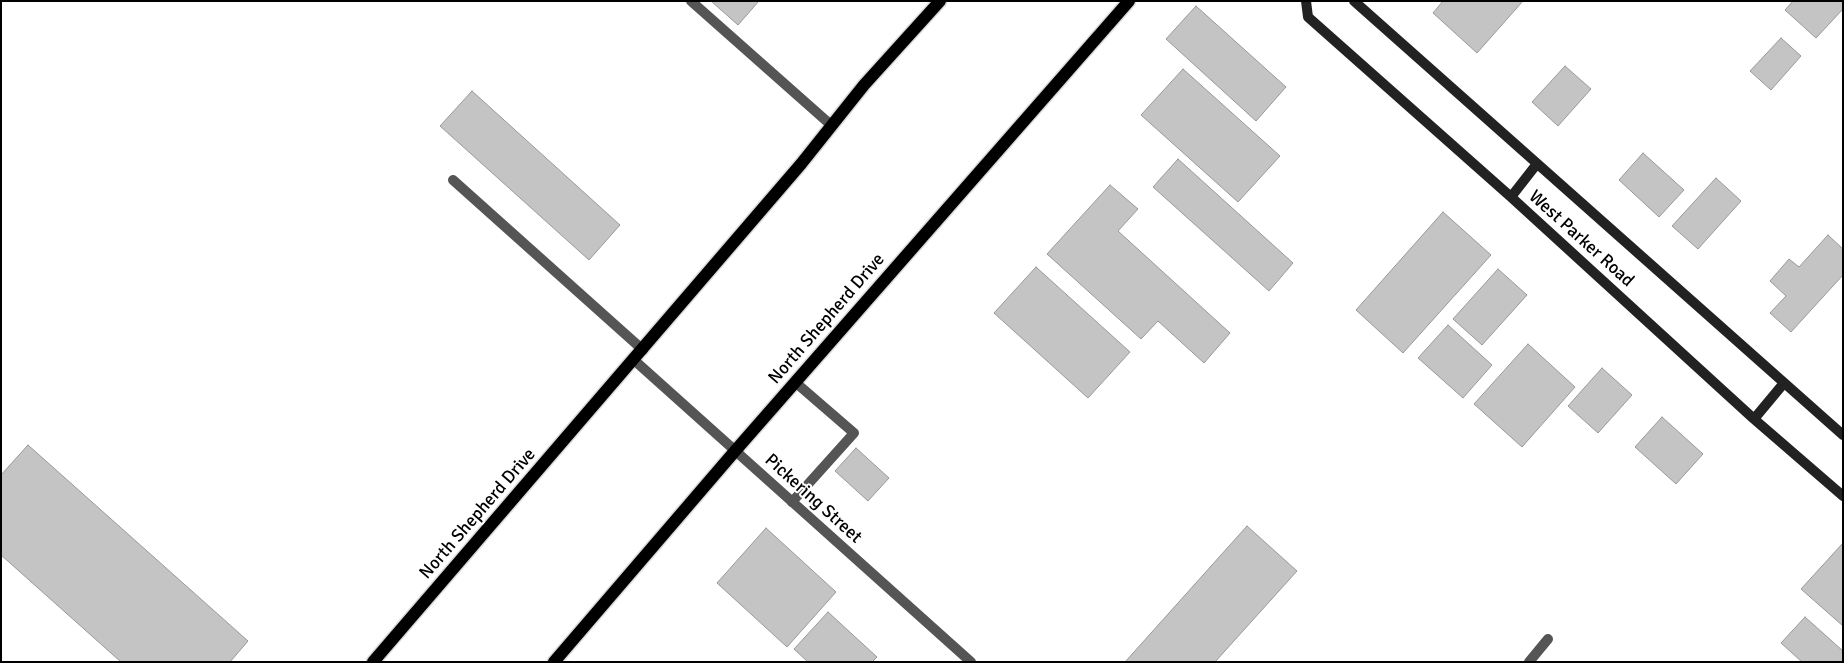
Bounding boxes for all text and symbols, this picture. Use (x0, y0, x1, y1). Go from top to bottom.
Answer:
street label: West Parker Road (1524, 186, 1638, 292)
street label: North Shepherd Drive (764, 249, 890, 389)
street label: North Shepherd Drive (415, 444, 541, 584)
street label: Pickering Street (760, 450, 866, 548)

